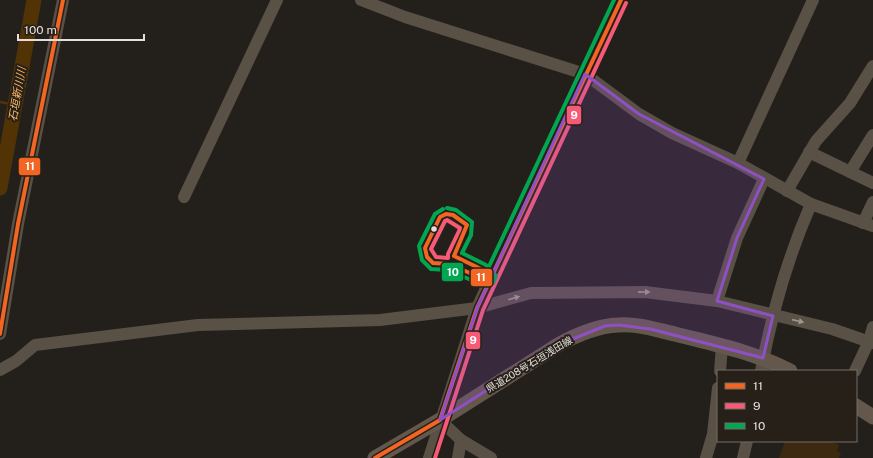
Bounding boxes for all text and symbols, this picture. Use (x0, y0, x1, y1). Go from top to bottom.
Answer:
scale bar (18, 16, 144, 42)
text: 100 m (24, 23, 57, 37)
water label: 石垣新川川 (6, 65, 28, 122)
line badge: 9 (566, 105, 582, 125)
text: 9 (570, 109, 578, 121)
line badge: 11 (18, 157, 41, 176)
text: 11 (25, 160, 35, 172)
unlabelled marker (429, 224, 439, 234)
line badge: 10 (441, 262, 464, 282)
text: 10 (447, 266, 459, 278)
line badge: 11 (470, 268, 493, 287)
text: 11 (476, 271, 486, 283)
one-way arrow (638, 289, 651, 295)
one-way arrow (508, 295, 520, 301)
one-way arrow (792, 319, 805, 325)
line badge: 9 (465, 331, 481, 350)
street label: 県道208号石垣浅田線 (484, 333, 574, 395)
text: 9 (469, 334, 477, 346)
legend (717, 370, 857, 442)
text: 11 (753, 379, 763, 393)
text: 9 (753, 399, 761, 413)
text: 10 (753, 419, 765, 433)

